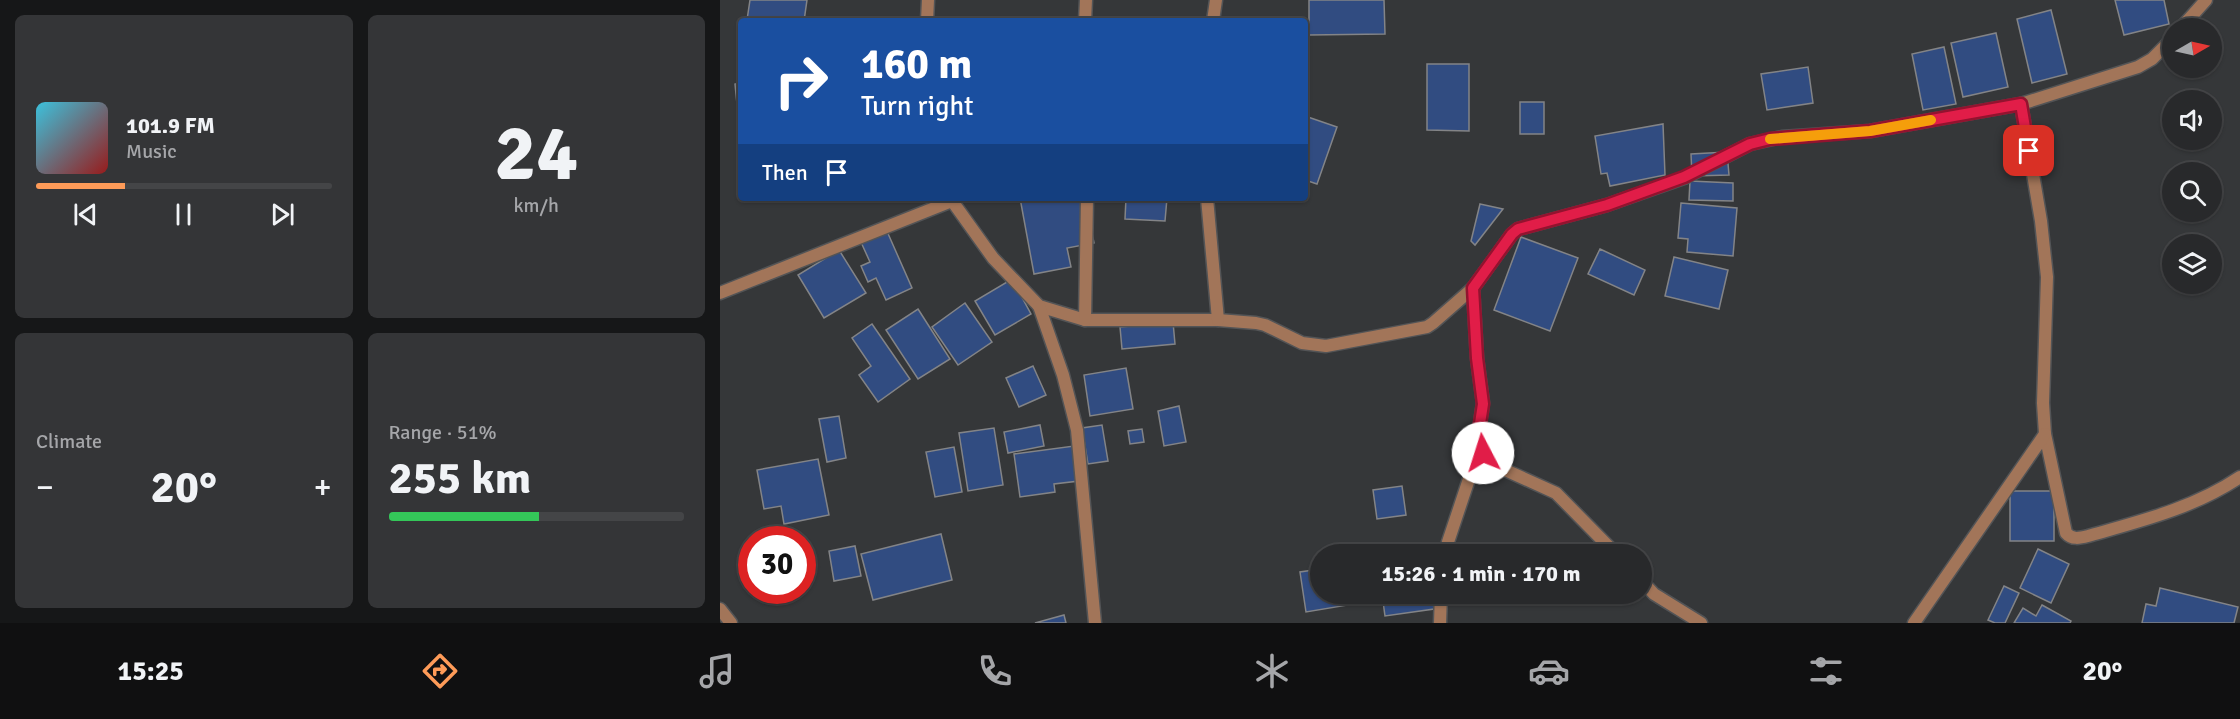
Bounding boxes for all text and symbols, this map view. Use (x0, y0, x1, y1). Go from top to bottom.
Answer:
north arrow (2162, 18, 2222, 78)
map controls (2162, 18, 2222, 294)
text: 160 m (861, 39, 972, 90)
icon: right (762, 42, 840, 120)
text: Turn right (861, 90, 974, 123)
button: sound (2162, 90, 2222, 150)
text: 24 (494, 106, 578, 202)
text: 101.9 FM (126, 112, 215, 139)
pin (2003, 125, 2054, 176)
icon: arrive (2012, 134, 2045, 167)
text: Music (126, 139, 177, 164)
icon: arrive (820, 156, 853, 189)
text: Then (762, 159, 808, 186)
button: search (2162, 162, 2222, 222)
text: km/h (514, 193, 559, 218)
icon: previous (69, 198, 102, 231)
icon: pause (167, 198, 200, 231)
icon: next (266, 198, 299, 231)
button: layers (2162, 234, 2222, 294)
text: Range · 51% (389, 420, 497, 445)
position arrow (1451, 421, 1515, 485)
text: Climate (36, 429, 102, 454)
text: 255 km (389, 451, 531, 506)
text: 20° (150, 460, 217, 515)
text: − (36, 467, 54, 508)
text: + (314, 467, 331, 508)
speed limit sign: 30 (738, 526, 816, 604)
text: 15:26 · 1 min · 170 m (1381, 560, 1581, 587)
icon: directions (419, 650, 461, 692)
icon: music (696, 650, 738, 692)
icon: phone (974, 650, 1016, 692)
icon: climate (1251, 650, 1293, 692)
icon: car (1528, 650, 1570, 692)
icon: filters (1805, 650, 1847, 692)
text: 15:25 (118, 655, 184, 688)
text: 20° (2082, 655, 2122, 688)

